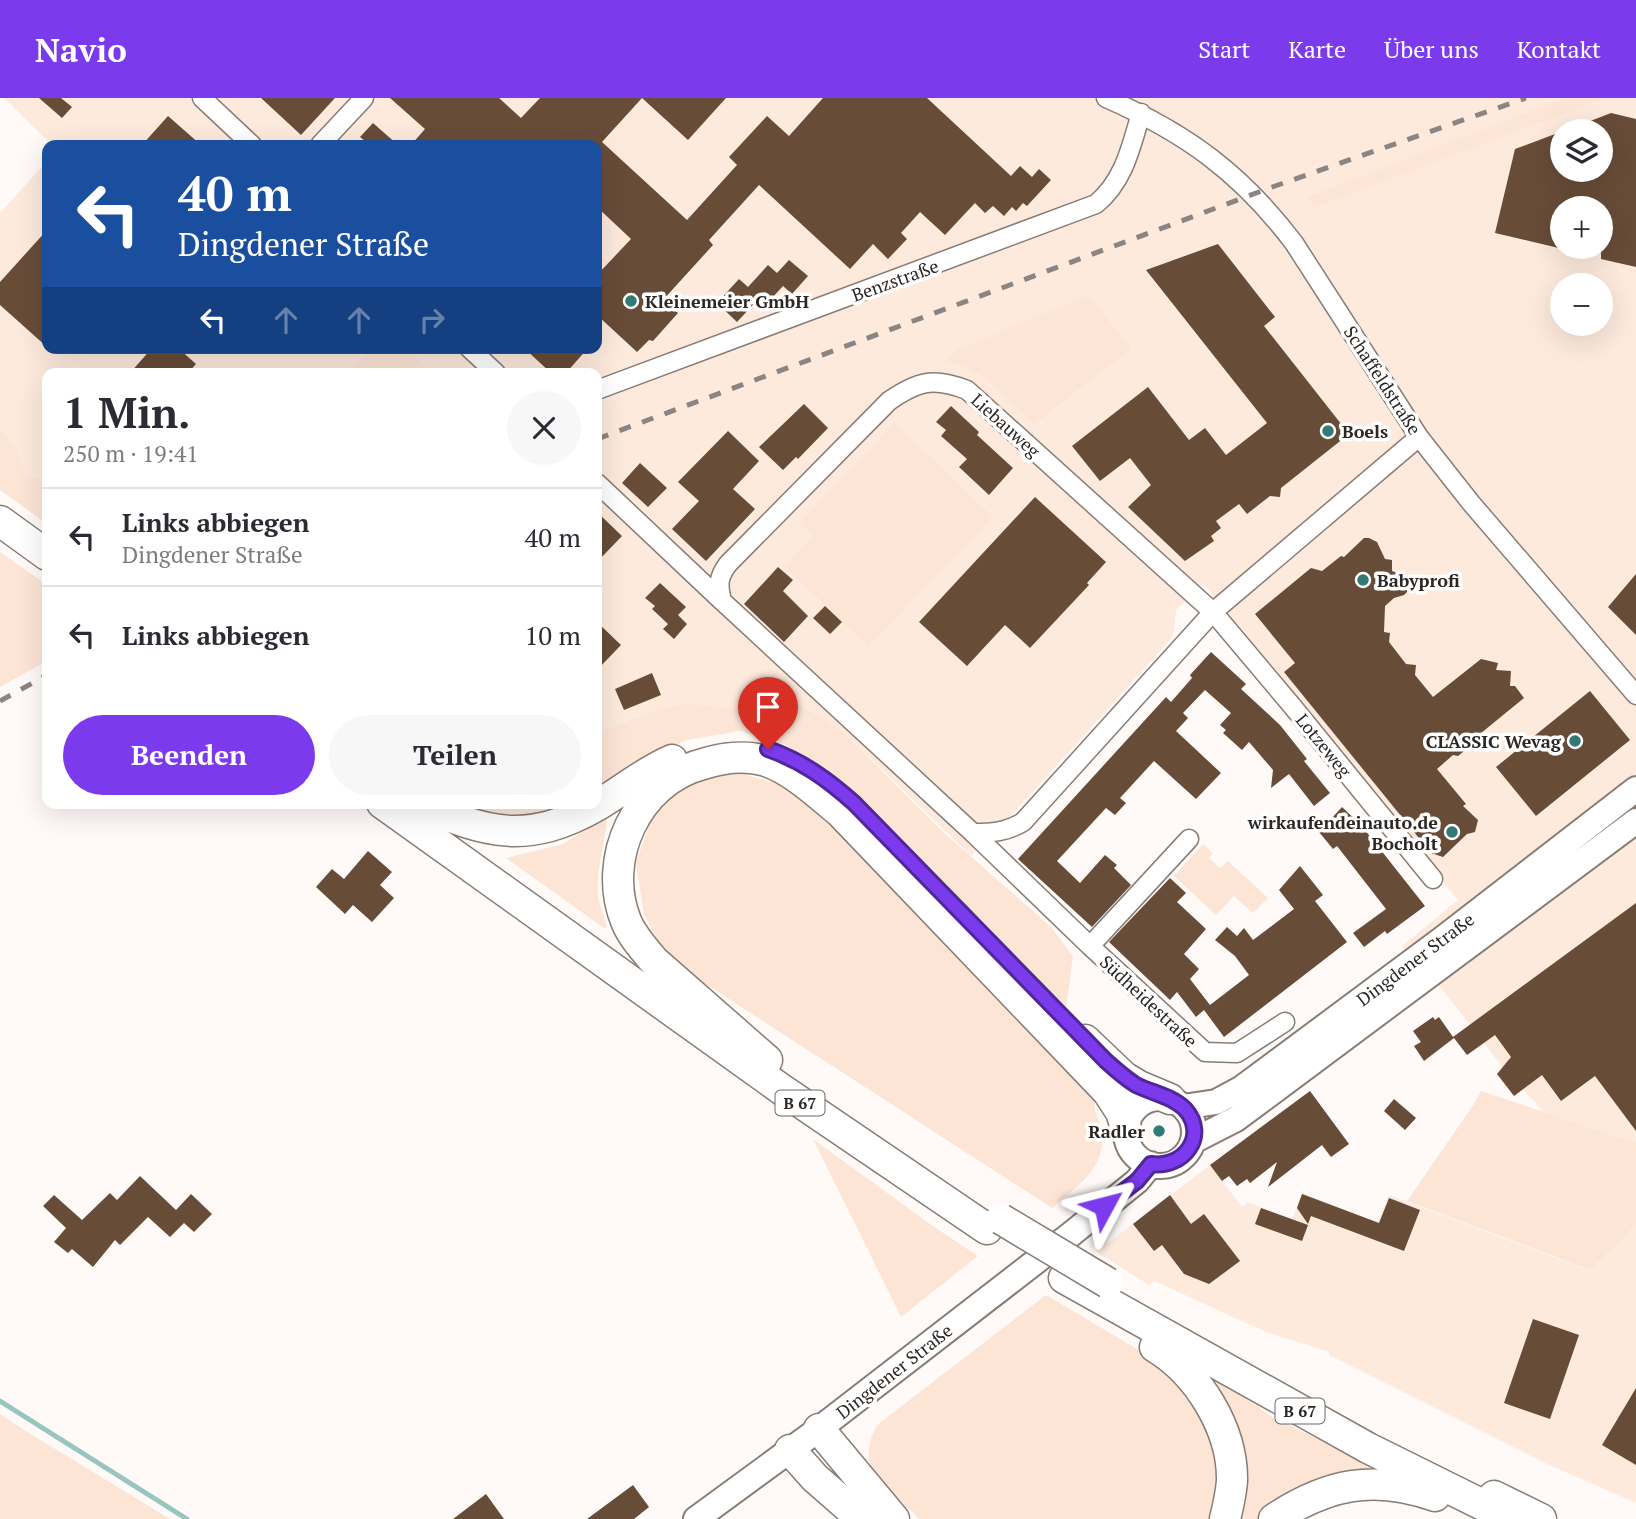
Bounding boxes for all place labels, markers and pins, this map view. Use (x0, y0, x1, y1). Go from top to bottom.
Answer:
place label: Kleinemeier GmbH (645, 289, 809, 313)
marker: Kleinemeier GmbH (623, 293, 639, 309)
place label: Boels (1342, 419, 1388, 443)
marker: Boels (1320, 423, 1336, 439)
place label: Babyprofi (1377, 568, 1460, 592)
marker: Babyprofi (1355, 572, 1371, 588)
pin (738, 677, 798, 749)
place label: CLASSIC Wevag (1426, 729, 1562, 753)
marker: CLASSIC Wevag (1567, 733, 1583, 749)
place label: wirkaufendeinauto.de Bocholt (1247, 810, 1438, 855)
marker: wirkaufendeinauto.de Bocholt (1444, 824, 1460, 840)
place label: Radler (1088, 1119, 1145, 1143)
marker: Radler (1151, 1123, 1167, 1139)

